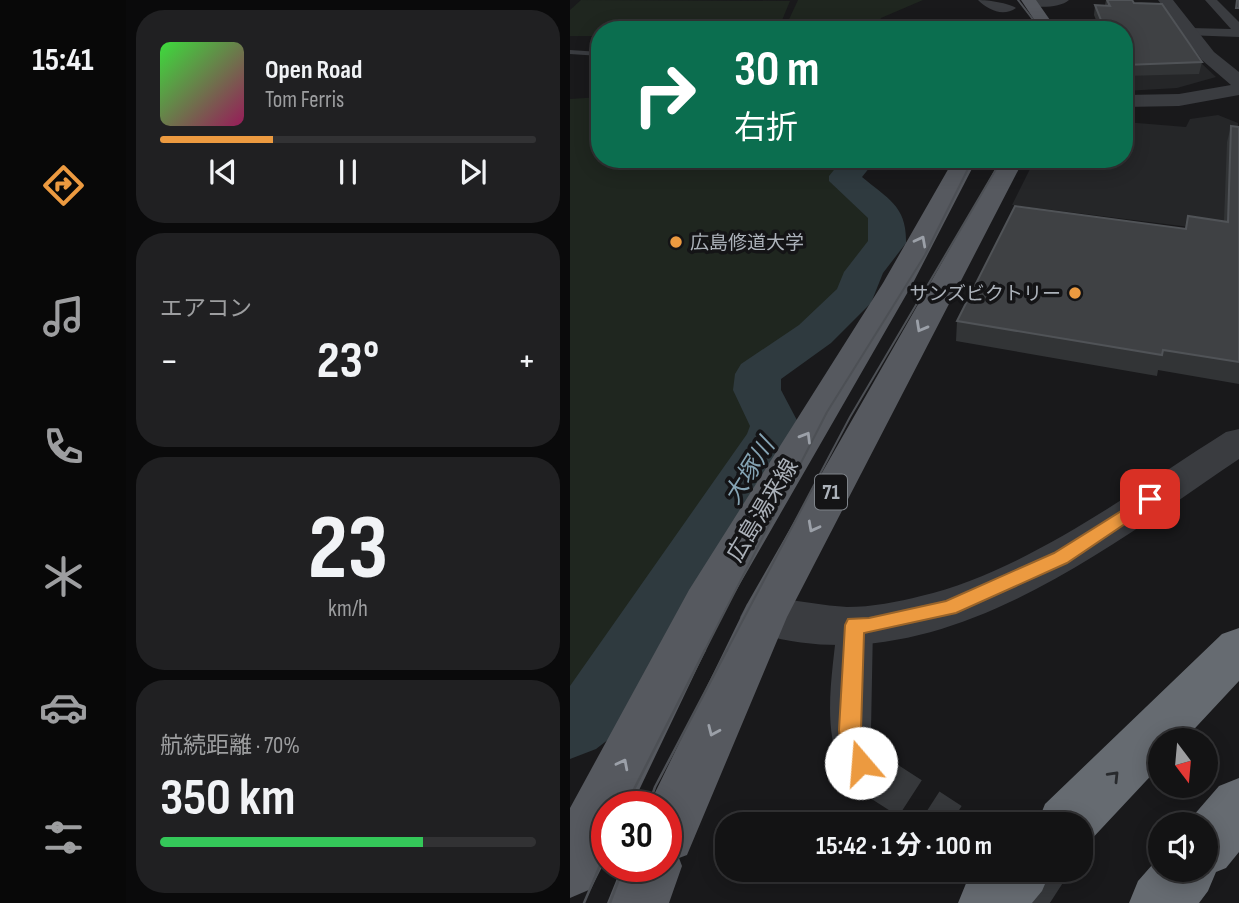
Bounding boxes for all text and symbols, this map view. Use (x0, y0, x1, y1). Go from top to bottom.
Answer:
text: 15:41 (32, 41, 94, 80)
text: 30 m (734, 41, 819, 100)
icon: right (619, 49, 710, 140)
text: Open Road (265, 55, 362, 86)
text: Tom Ferris (265, 86, 344, 114)
text: 右折 (734, 109, 798, 148)
icon: previous (204, 153, 242, 191)
icon: pause (329, 153, 367, 191)
icon: next (454, 153, 492, 191)
icon: directions (39, 161, 88, 210)
place label: 広島修道大学 (690, 232, 804, 255)
marker: 広島修道大学 (668, 234, 684, 250)
one-way arrow (913, 236, 926, 248)
place label: サンズビクトリー (909, 283, 1061, 306)
marker: サンズビクトリー (1067, 285, 1083, 301)
icon: music (39, 292, 88, 341)
text: エアコン (160, 295, 252, 323)
one-way arrow (916, 319, 929, 332)
text: 23° (317, 330, 379, 393)
text: − (160, 339, 179, 384)
text: + (517, 339, 536, 384)
icon: phone (39, 422, 88, 471)
water label: 大塚川 (718, 431, 782, 509)
one-way arrow (797, 432, 810, 445)
street label: 広島湯来線 (721, 454, 804, 567)
pin (1120, 469, 1180, 529)
road number: 71 (815, 475, 847, 510)
icon: arrive (1131, 480, 1169, 518)
text: 23 (308, 495, 388, 604)
one-way arrow (807, 519, 821, 532)
icon: climate (39, 552, 88, 601)
text: km/h (328, 595, 368, 623)
icon: car (39, 683, 88, 732)
one-way arrow (707, 724, 721, 736)
position arrow (824, 726, 898, 800)
north arrow (1148, 728, 1218, 798)
map controls (1148, 728, 1218, 882)
text: 航続距離 · 70% (160, 732, 300, 760)
one-way arrow (615, 759, 629, 771)
text: 350 km (160, 767, 295, 830)
one-way arrow (1105, 771, 1118, 784)
speed limit sign: 30 (591, 791, 682, 882)
button: sound (1148, 812, 1218, 882)
icon: filters (39, 813, 88, 862)
text: 15:42 · 1 分 · 100 m (816, 831, 992, 862)

